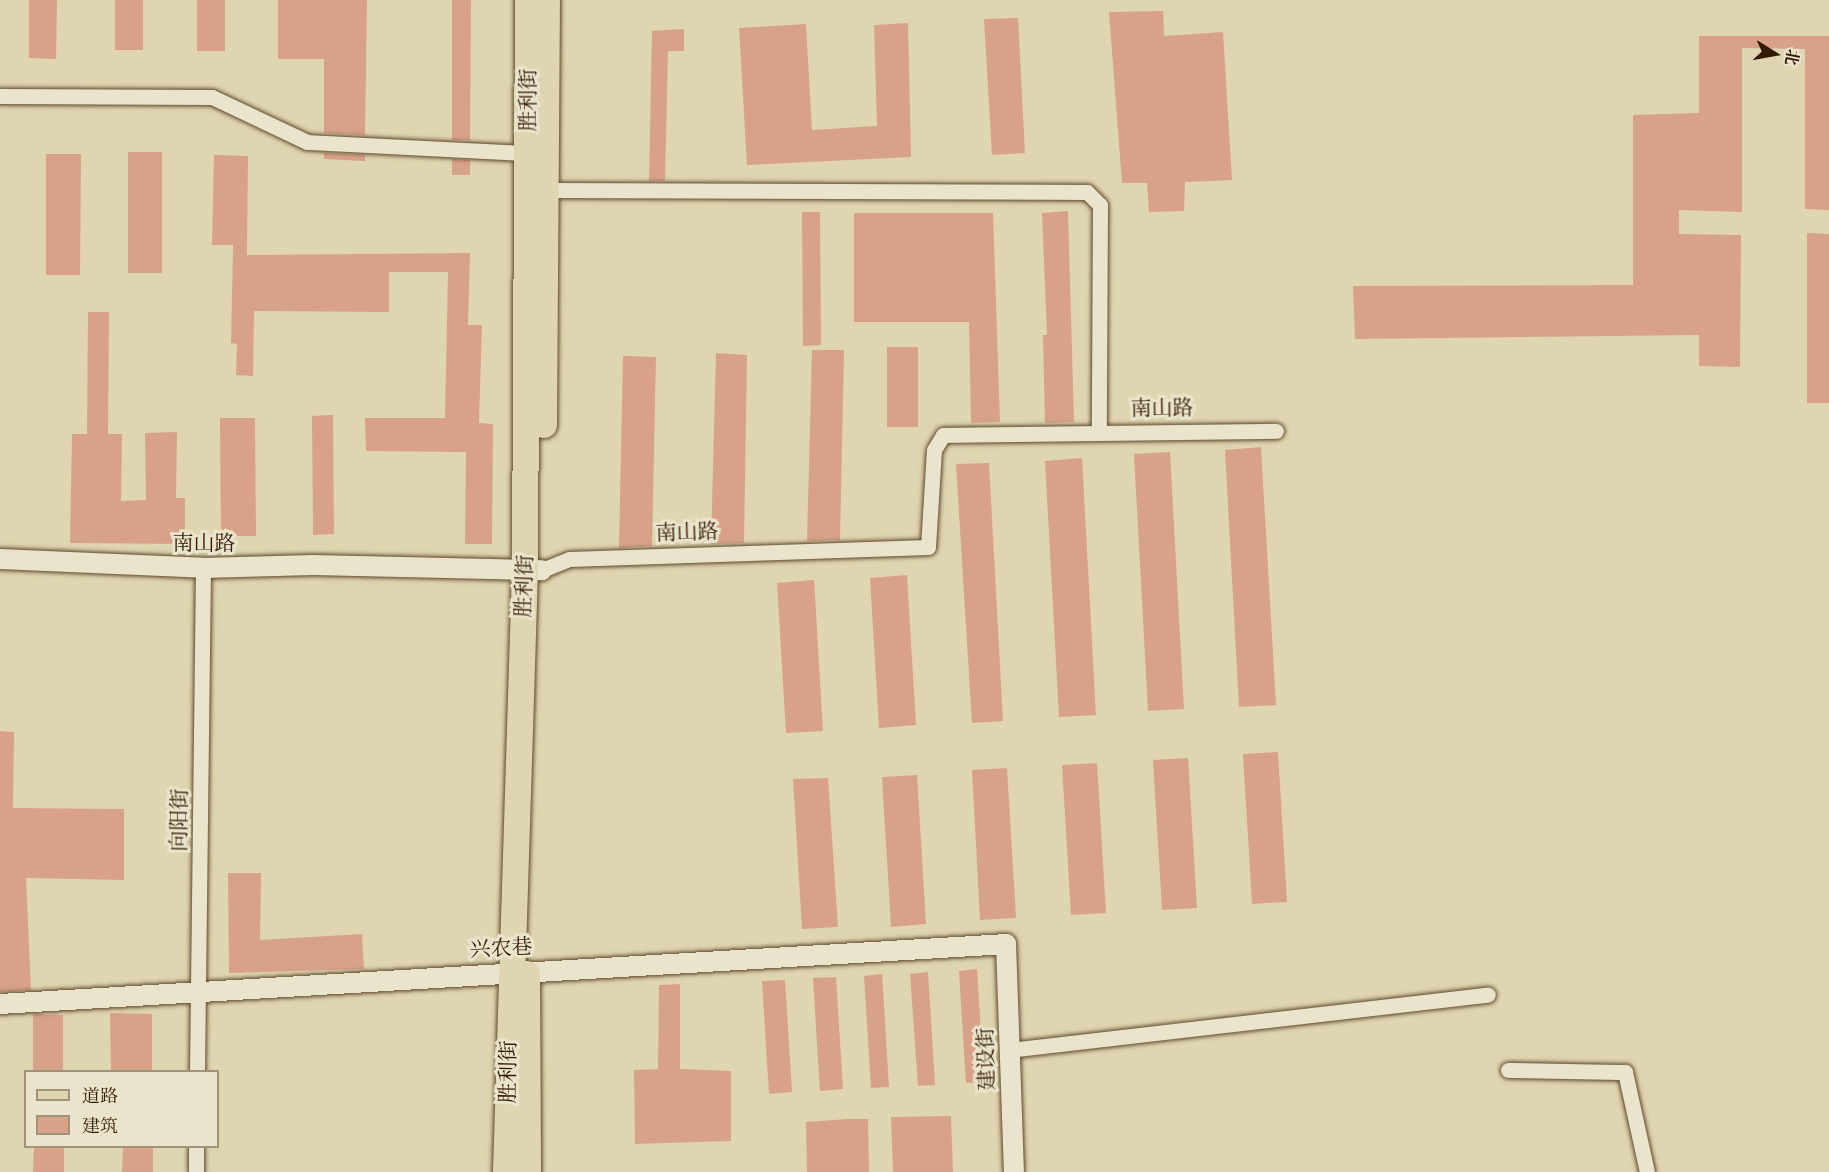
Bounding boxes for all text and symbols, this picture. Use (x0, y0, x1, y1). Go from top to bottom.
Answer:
north arrow (1745, 24, 1805, 84)
text: 北 (1779, 47, 1806, 68)
street label: 胜利街 (515, 69, 541, 131)
street label: 南山路 (1130, 395, 1194, 421)
street label: 南山路 (655, 518, 719, 546)
street label: 南山路 (173, 530, 235, 556)
street label: 胜利街 (510, 554, 538, 618)
street label: 向阳街 (166, 788, 192, 852)
street label: 兴农巷 (469, 934, 533, 962)
street label: 建设街 (972, 1027, 1000, 1091)
street label: 胜利街 (495, 1040, 521, 1104)
legend (24, 1070, 219, 1148)
text: 道路 (82, 1082, 118, 1109)
text: 建筑 (82, 1112, 118, 1139)

